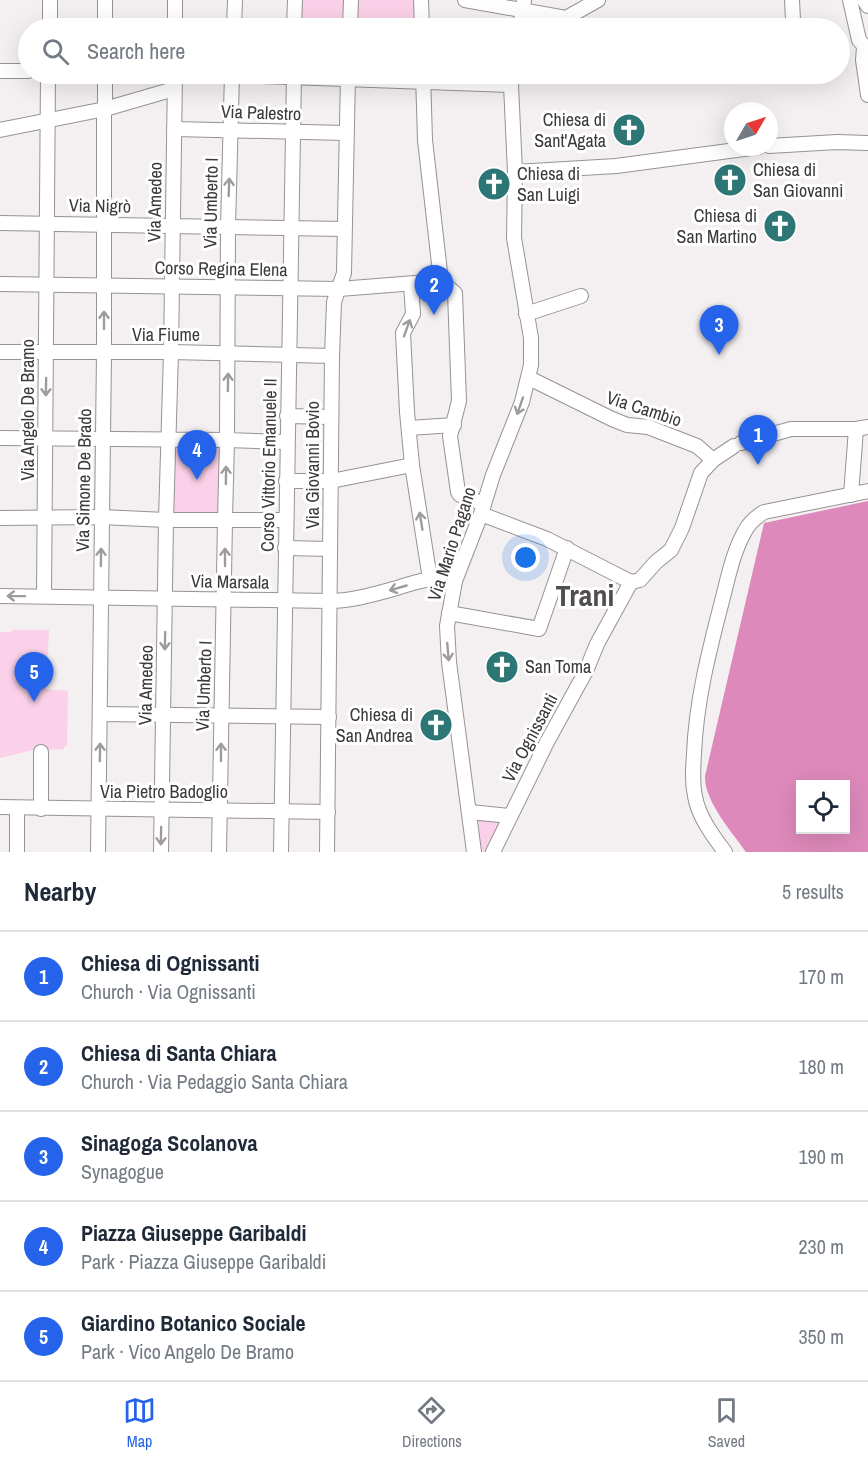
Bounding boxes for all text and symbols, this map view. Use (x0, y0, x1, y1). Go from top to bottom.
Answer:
search box (18, 18, 850, 84)
icon: search (39, 35, 72, 68)
text: Search here (87, 36, 185, 66)
street label: Via Palestro (221, 99, 302, 126)
north arrow (724, 102, 778, 156)
place label: Chiesa di Sant'Agata (534, 107, 606, 153)
church icon: Chiesa di Sant'Agata (611, 112, 647, 148)
street label: Via Umberto I (197, 157, 224, 249)
place label: Chiesa di San Giovanni (753, 157, 843, 203)
place label: Chiesa di San Luigi (517, 161, 580, 207)
street label: Via Amedeo (141, 162, 168, 242)
church icon: Chiesa di San Giovanni (712, 162, 748, 198)
church icon: Chiesa di San Luigi (476, 166, 512, 202)
one-way arrow (224, 177, 235, 197)
street label: Via Nigrò (69, 192, 131, 219)
place label: Chiesa di San Martino (677, 203, 757, 249)
church icon: Chiesa di San Martino (762, 208, 798, 244)
street label: Corso Regina Elena (154, 255, 288, 282)
pin: 2 (414, 266, 454, 315)
pin: 3 (700, 306, 738, 355)
one-way arrow (98, 310, 110, 330)
one-way arrow (402, 320, 413, 338)
street label: Via Fiume (132, 322, 200, 347)
street label: Via Angelo De Bramo (15, 339, 40, 481)
one-way arrow (222, 372, 234, 392)
one-way arrow (40, 376, 52, 396)
street label: Corso Vittorio Emanuele II (254, 378, 283, 552)
street label: Via Cambio (603, 385, 685, 432)
one-way arrow (514, 397, 525, 415)
street label: Via Giovanni Bovio (300, 401, 325, 529)
street label: Via Simone De Brado (70, 408, 97, 552)
pin: 1 (738, 416, 777, 465)
pin: 4 (178, 430, 216, 480)
one-way arrow (220, 465, 232, 485)
street label: Via Mario Pagano (421, 484, 482, 604)
one-way arrow (415, 512, 426, 531)
your location (511, 543, 540, 572)
one-way arrow (95, 547, 106, 567)
one-way arrow (219, 547, 231, 567)
street label: Via Marsala (191, 568, 269, 595)
district label: Trani (556, 575, 614, 615)
one-way arrow (389, 582, 408, 594)
one-way arrow (7, 590, 27, 602)
one-way arrow (159, 631, 171, 651)
street label: Via Umberto I (189, 640, 218, 732)
one-way arrow (443, 641, 454, 661)
street label: Via Amedeo (132, 645, 159, 725)
church icon: San Toma (484, 649, 520, 685)
pin: 5 (15, 652, 54, 702)
place label: San Toma (525, 654, 591, 679)
street label: Via Ognissanti (496, 689, 563, 787)
place label: Chiesa di San Andrea (336, 702, 413, 748)
church icon: Chiesa di San Andrea (418, 707, 454, 743)
one-way arrow (94, 742, 105, 762)
one-way arrow (215, 742, 227, 762)
street label: Via Pietro Badoglio (100, 779, 228, 804)
map controls (796, 780, 850, 834)
button: locate (796, 780, 850, 834)
one-way arrow (155, 826, 167, 846)
text: Nearby (24, 874, 96, 909)
text: 5 results (782, 878, 844, 905)
text: Chiesa di Ognissanti (81, 948, 259, 978)
text: 1 (39, 963, 48, 990)
text: 170 m (798, 963, 844, 990)
text: Church · Via Ognissanti (81, 978, 256, 1005)
text: Chiesa di Santa Chiara (81, 1038, 277, 1068)
text: 2 (39, 1053, 48, 1080)
text: 180 m (798, 1053, 844, 1080)
text: Church · Via Pedaggio Santa Chiara (81, 1068, 348, 1095)
text: Sinagoga Scolanova (81, 1128, 257, 1158)
text: 3 (39, 1143, 48, 1170)
text: 190 m (798, 1143, 844, 1170)
text: Synagogue (81, 1158, 164, 1185)
text: Piazza Giuseppe Garibaldi (81, 1218, 307, 1248)
text: 4 (39, 1233, 48, 1260)
text: 230 m (798, 1233, 844, 1260)
text: Park · Piazza Giuseppe Garibaldi (81, 1248, 326, 1275)
text: Giardino Botanico Sociale (81, 1308, 306, 1338)
text: 5 (39, 1323, 48, 1350)
text: 350 m (798, 1323, 844, 1350)
text: Park · Vico Angelo De Bramo (81, 1338, 294, 1365)
tab: Map (123, 1394, 156, 1452)
tab: Directions (402, 1394, 462, 1452)
tab: Saved (708, 1394, 745, 1452)

